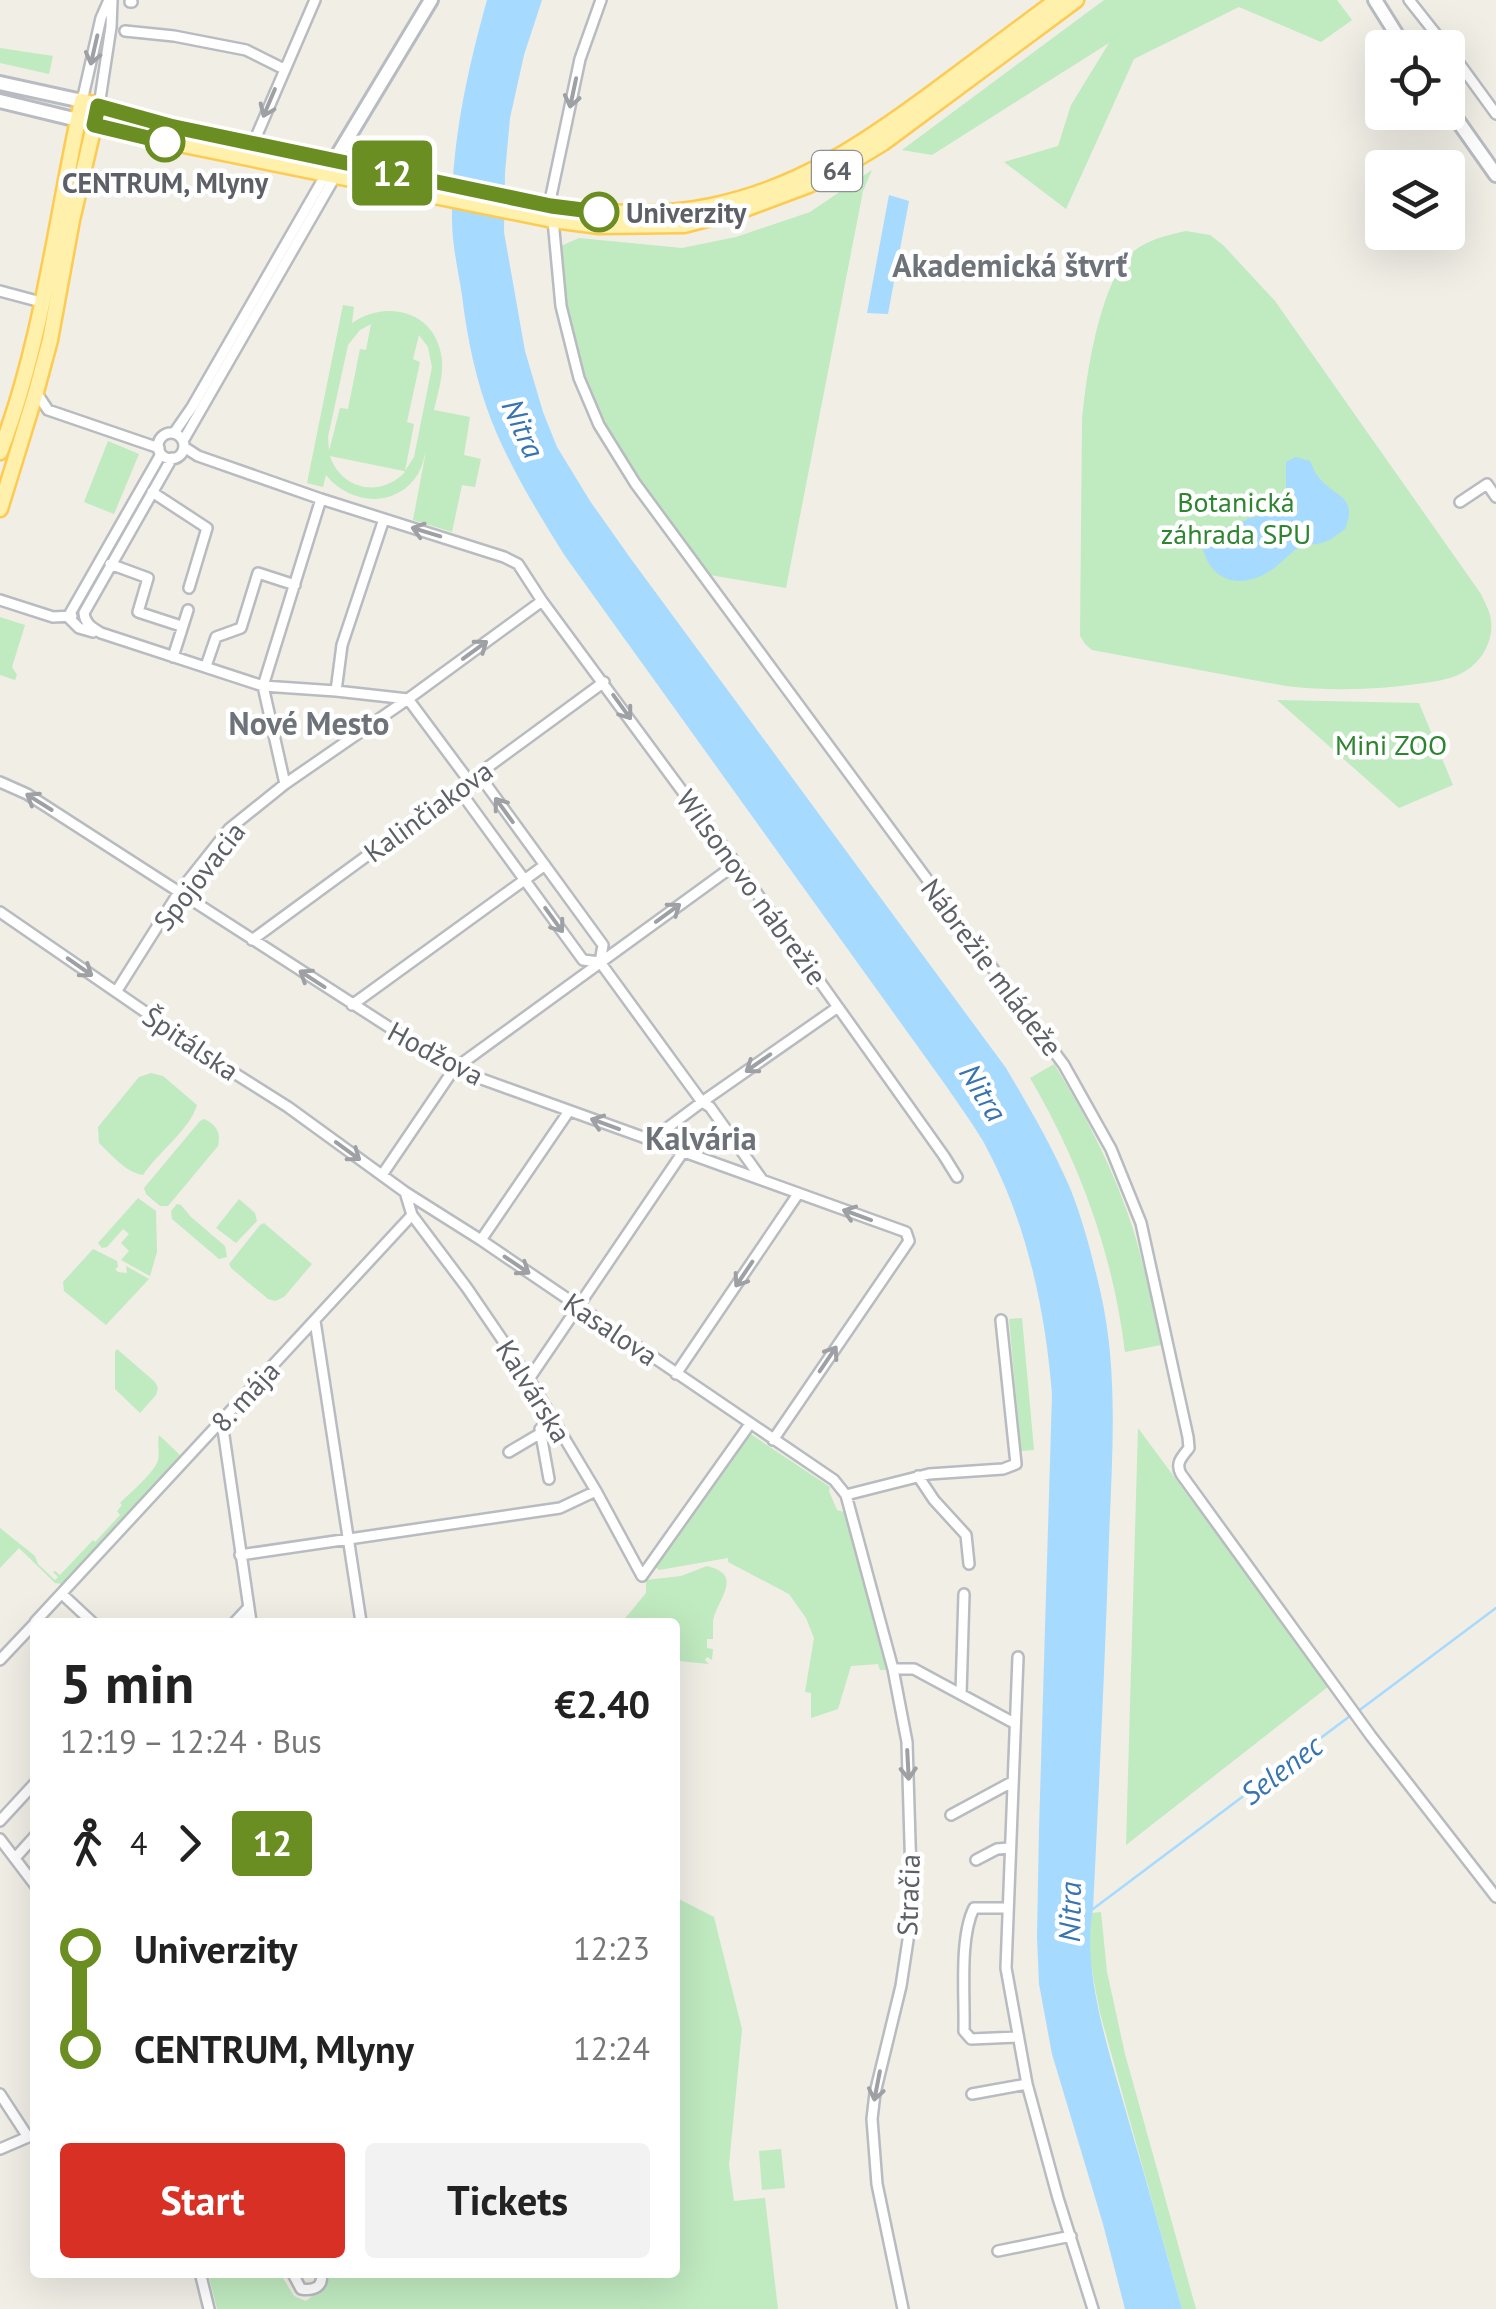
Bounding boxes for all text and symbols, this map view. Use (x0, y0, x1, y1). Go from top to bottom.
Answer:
map controls (1365, 30, 1465, 250)
button: locate (1365, 30, 1465, 130)
one-way arrow (84, 33, 102, 65)
one-way arrow (562, 76, 581, 108)
one-way arrow (259, 88, 277, 118)
marker: CENTRUM, Mlyny (146, 123, 184, 161)
line badge: 12 (347, 140, 437, 206)
text: 12 (372, 150, 412, 196)
button: layers (1365, 150, 1465, 250)
road number: 64 (812, 151, 862, 191)
place label: CENTRUM, Mlyny (62, 164, 269, 201)
marker: Univerzity (580, 193, 618, 231)
place label: Univerzity (626, 194, 747, 231)
district label: Akademická štvrť (892, 244, 1128, 286)
water label: Nitra (494, 392, 554, 464)
park label: Botanická záhrada SPU (1161, 483, 1311, 552)
one-way arrow (410, 522, 442, 540)
one-way arrow (461, 640, 488, 661)
one-way arrow (611, 692, 632, 720)
district label: Nové Mesto (229, 702, 389, 744)
park label: Mini ZOO (1335, 726, 1447, 763)
street label: Kalinčiakova (356, 752, 500, 870)
street label: Wilsonovo nábrežie (668, 782, 836, 992)
one-way arrow (25, 792, 54, 813)
one-way arrow (494, 797, 515, 824)
street label: Spojovacia (145, 814, 253, 938)
street label: Nábrežie mládeže (913, 871, 1071, 1063)
one-way arrow (654, 903, 681, 924)
one-way arrow (543, 905, 564, 933)
one-way arrow (66, 956, 94, 977)
one-way arrow (299, 969, 327, 990)
street label: Špitálska (136, 997, 246, 1089)
street label: Hodžova (382, 1012, 490, 1094)
one-way arrow (744, 1052, 772, 1073)
water label: Nitra (951, 1056, 1017, 1128)
one-way arrow (590, 1114, 621, 1132)
district label: Kalvária (645, 1117, 757, 1159)
one-way arrow (334, 1140, 361, 1161)
one-way arrow (841, 1204, 873, 1222)
one-way arrow (503, 1254, 530, 1275)
one-way arrow (733, 1260, 754, 1288)
street label: Kasalova (557, 1284, 665, 1374)
street label: Kalvárska (488, 1333, 580, 1449)
one-way arrow (817, 1346, 838, 1374)
street label: 8. mája (203, 1352, 287, 1440)
text: 5 min (60, 1647, 194, 1718)
text: €2.40 (554, 1679, 650, 1728)
text: 12:19 – 12:24 · Bus (60, 1720, 322, 1762)
water label: Selenec (1232, 1725, 1330, 1813)
one-way arrow (899, 1748, 918, 1780)
icon: walk (60, 1816, 115, 1871)
icon: forward (162, 1816, 217, 1871)
text: 12 (252, 1820, 292, 1866)
text: 4 (130, 1822, 147, 1864)
street label: Stračia (888, 1853, 928, 1937)
water label: Nitra (1049, 1881, 1089, 1943)
text: Univerzity (134, 1924, 297, 1973)
text: 12:23 (573, 1927, 650, 1969)
text: CENTRUM, Mlyny (134, 2024, 414, 2073)
text: 12:24 (573, 2027, 650, 2069)
one-way arrow (866, 2069, 885, 2101)
button: Start (60, 2143, 345, 2258)
button: Tickets (365, 2143, 650, 2258)

